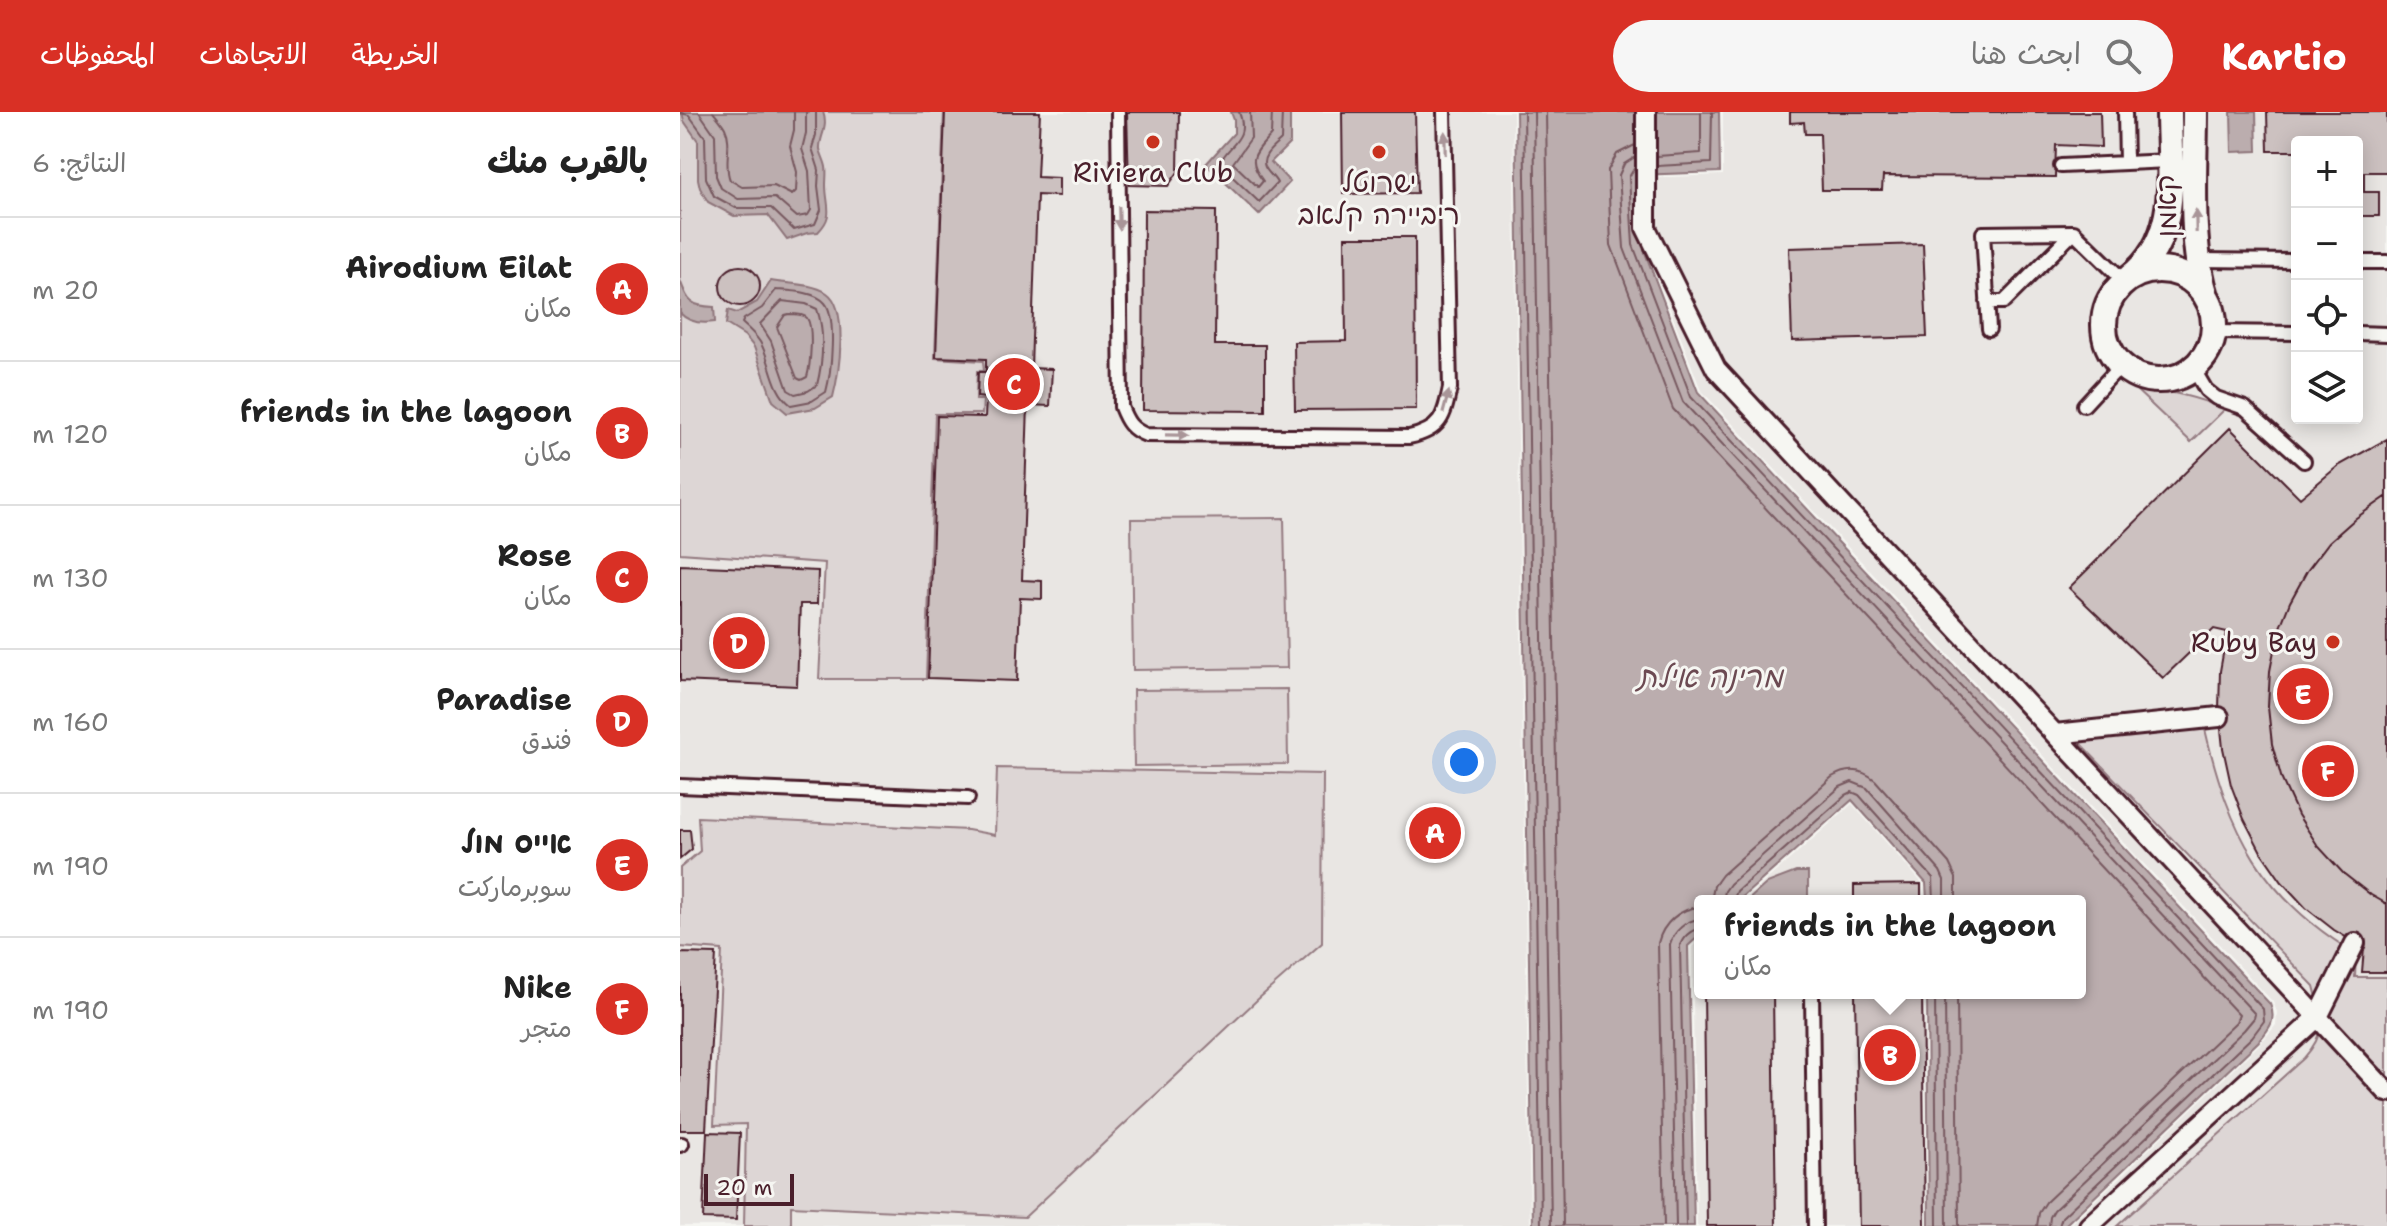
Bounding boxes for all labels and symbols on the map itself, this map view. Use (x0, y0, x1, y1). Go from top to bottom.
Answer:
one-way arrow (1438, 130, 1451, 155)
marker: Riviera Club (1144, 133, 1162, 151)
marker: ישרוטל ריביירה קלאב (1370, 143, 1388, 161)
place label: Riviera Club (1073, 153, 1233, 191)
place label: ישרוטל ריביירה קלאב (1298, 163, 1460, 233)
street label: קאמן (2146, 174, 2186, 238)
one-way arrow (1113, 206, 1125, 231)
one-way arrow (2190, 208, 2202, 233)
pin: C (988, 354, 1040, 414)
one-way arrow (1441, 390, 1453, 415)
one-way arrow (1165, 429, 1190, 441)
pin: D (713, 613, 765, 673)
place label: Ruby Bay (2191, 623, 2317, 661)
marker: Ruby Bay (2324, 633, 2342, 651)
water label: מרינה אילת (1634, 656, 1785, 697)
pin: E (2277, 664, 2329, 724)
pin: F (2302, 741, 2354, 801)
your location (1444, 742, 1484, 782)
pin: A (1409, 803, 1461, 863)
pin: B (1864, 1025, 1916, 1085)
scale bar (704, 1170, 794, 1206)

